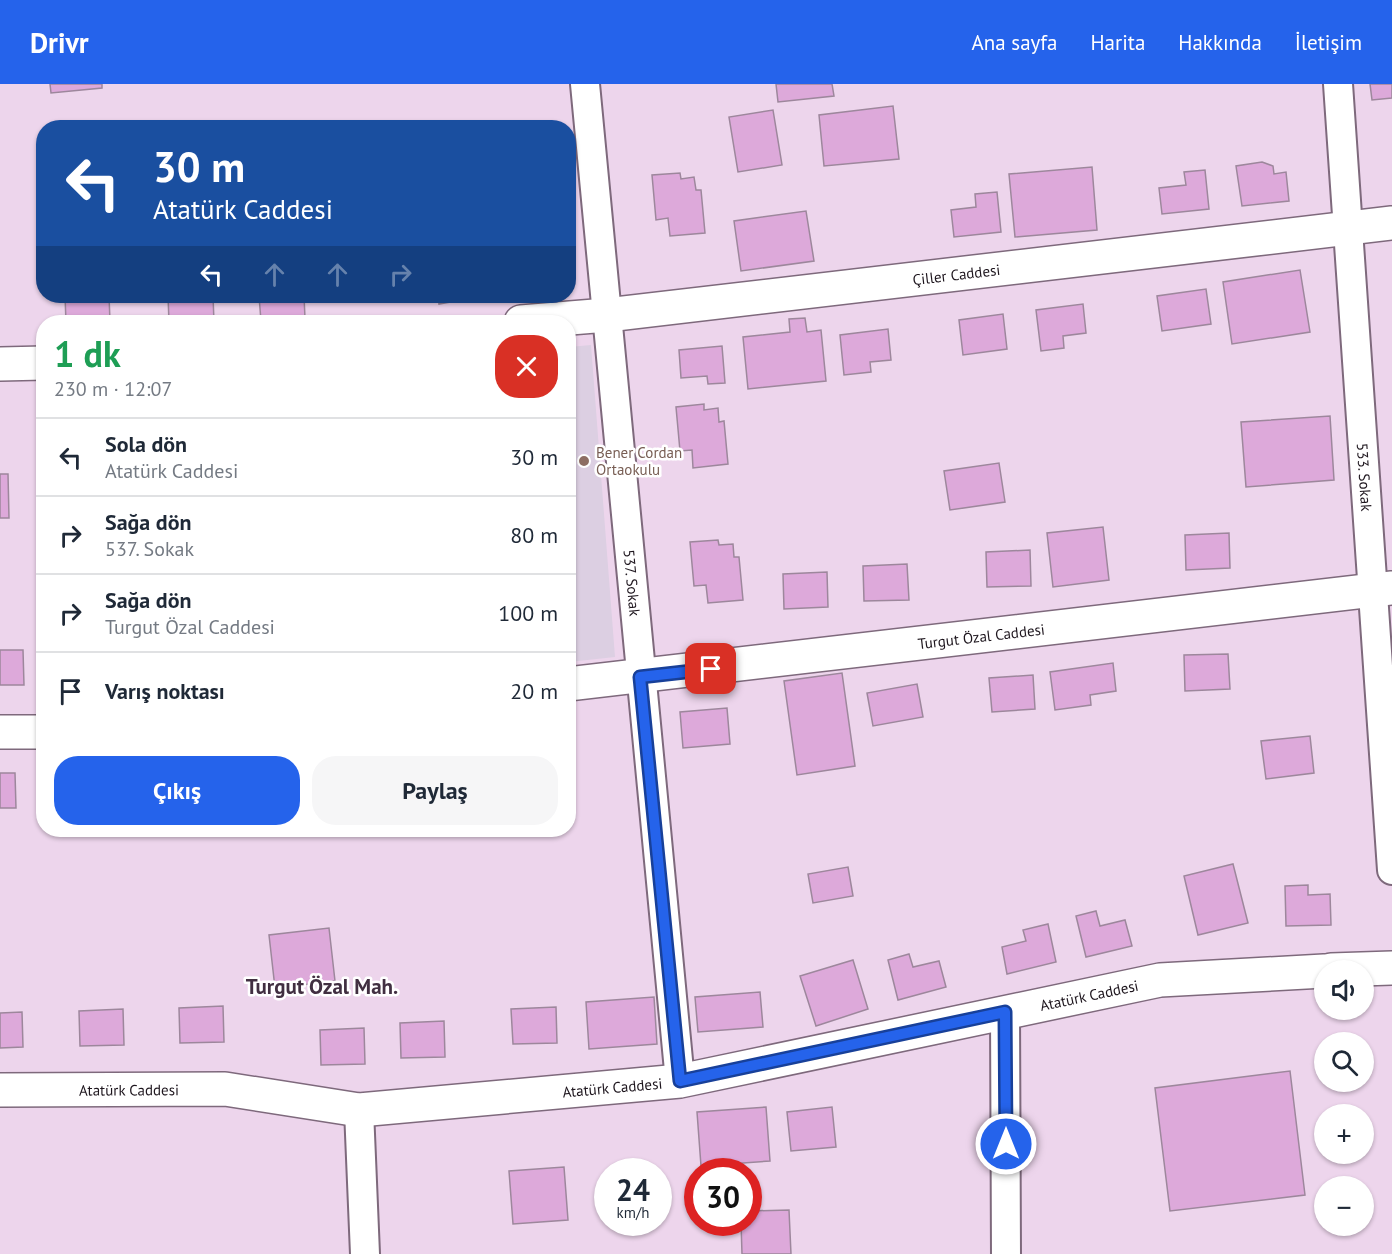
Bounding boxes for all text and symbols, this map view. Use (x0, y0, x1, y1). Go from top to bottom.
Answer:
text: Drivr (30, 24, 89, 61)
text: Ana sayfa (972, 29, 1057, 56)
text: Harita (1090, 29, 1145, 56)
text: Hakkında (1178, 29, 1262, 56)
text: İletişim (1295, 29, 1362, 56)
text: 30 m (153, 139, 245, 194)
icon: left (54, 144, 132, 222)
text: Atatürk Caddesi (153, 192, 333, 226)
icon: left (195, 258, 228, 291)
icon: ahead (258, 258, 291, 291)
icon: ahead (321, 258, 354, 291)
icon: right (384, 258, 417, 291)
street label: Çiller Caddesi (911, 260, 1001, 289)
text: 1 dk (54, 330, 121, 377)
button: close (495, 335, 558, 398)
text: 230 m · 12:07 (54, 376, 172, 402)
text: Sola dön (105, 430, 187, 458)
icon: left (54, 441, 87, 474)
street label: 533. Sokak (1353, 442, 1377, 513)
text: 30 m (510, 443, 558, 471)
place label: Bener Cordan Ortaokulu (596, 443, 682, 479)
marker: Bener Cordan Ortaokulu (577, 454, 591, 468)
text: Atatürk Caddesi (105, 458, 238, 484)
text: Sağa dön (105, 508, 192, 536)
icon: right (54, 519, 87, 552)
text: 80 m (510, 521, 558, 549)
text: 537. Sokak (105, 536, 194, 562)
street label: 537. Sokak (620, 549, 645, 618)
text: Sağa dön (105, 586, 192, 614)
icon: right (54, 597, 87, 630)
text: 100 m (498, 599, 558, 627)
text: Turgut Özal Caddesi (105, 614, 275, 640)
street label: Turgut Özal Caddesi (917, 619, 1046, 653)
pin (685, 643, 736, 694)
icon: arrive (694, 652, 727, 685)
icon: arrive (54, 675, 87, 708)
text: Varış noktası (105, 677, 225, 705)
text: 20 m (510, 677, 558, 705)
button: Çıkış (54, 756, 300, 825)
button: Paylaş (312, 756, 558, 825)
map controls (1314, 960, 1374, 1236)
button: sound (1314, 960, 1374, 1020)
district label: Turgut Özal Mah. (246, 973, 398, 1000)
street label: Atatürk Caddesi (1038, 975, 1140, 1015)
button: search (1314, 1032, 1374, 1092)
street label: Atatürk Caddesi (562, 1073, 663, 1101)
street label: Atatürk Caddesi (79, 1080, 179, 1099)
button: + (1314, 1104, 1374, 1164)
position arrow (974, 1112, 1038, 1176)
speed limit sign: 30 (684, 1158, 762, 1236)
text: 24 (616, 1170, 650, 1209)
button: − (1314, 1176, 1374, 1236)
text: km/h (617, 1203, 649, 1222)

